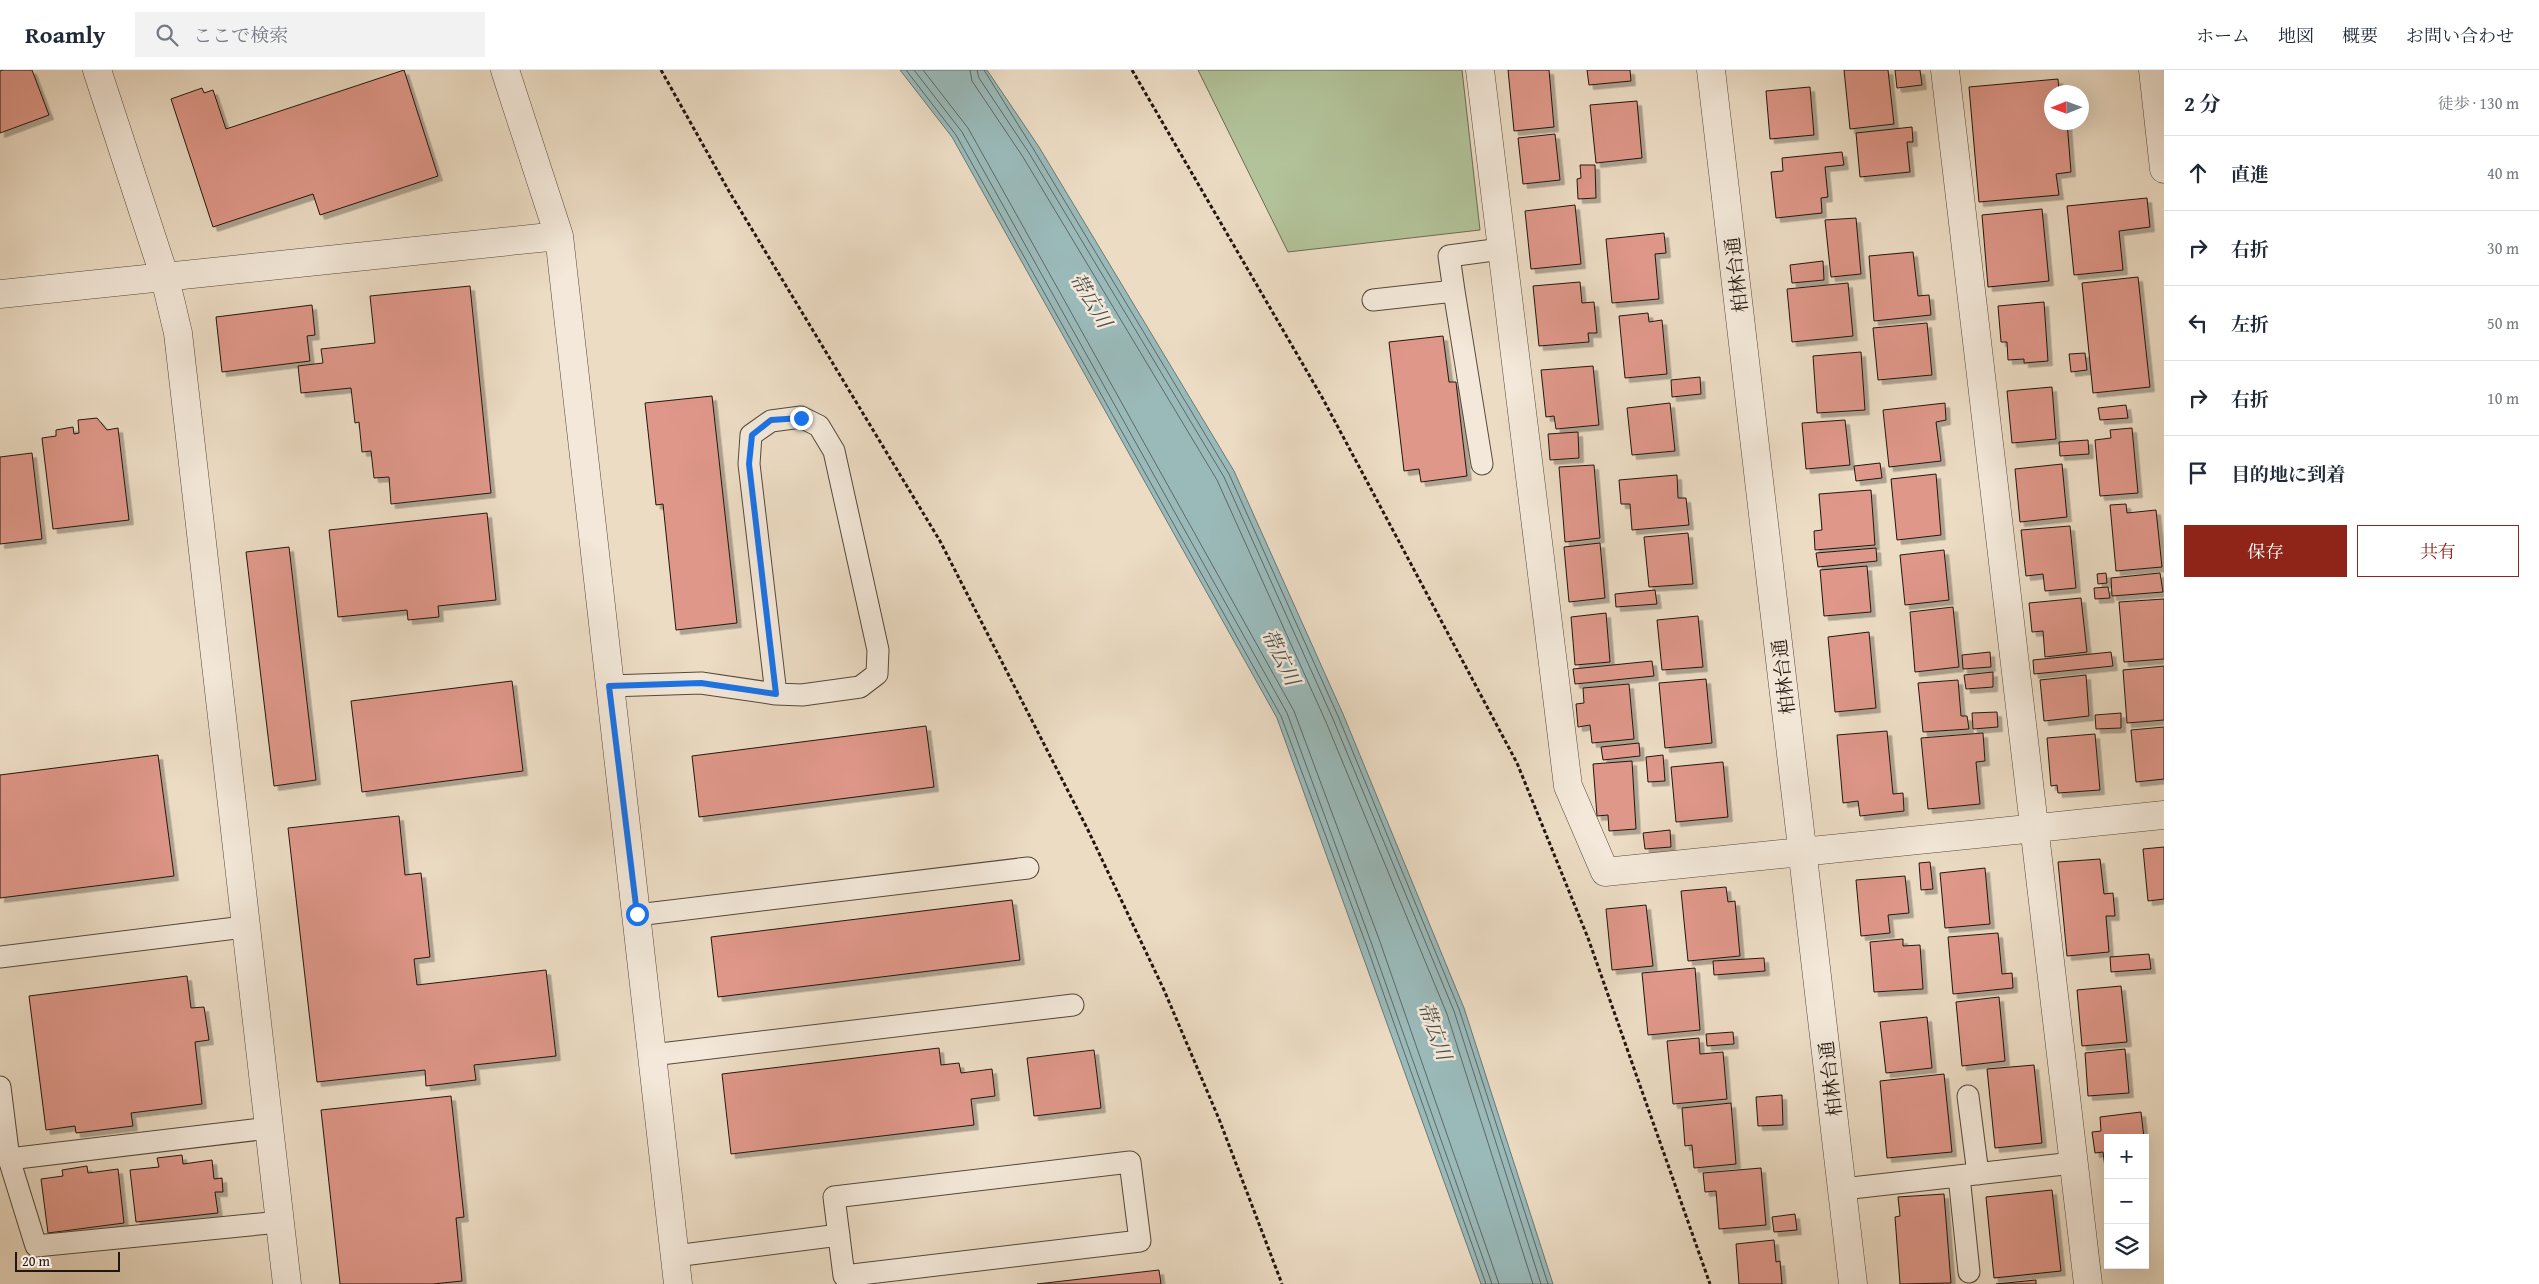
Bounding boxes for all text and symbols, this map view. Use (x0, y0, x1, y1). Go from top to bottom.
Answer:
search box (135, 12, 485, 57)
text: Roamly (25, 17, 105, 52)
icon: search (153, 21, 181, 49)
text: ここで検索 (193, 21, 288, 49)
text: ホーム (2196, 22, 2250, 49)
text: 地図 (2278, 22, 2314, 49)
text: 概要 (2342, 22, 2378, 49)
text: お問い合わせ (2406, 22, 2514, 49)
north arrow (2044, 85, 2089, 130)
text: 2 分 (2184, 88, 2221, 119)
text: 徒歩 · 130 m (2438, 91, 2519, 115)
icon: ahead (2184, 159, 2212, 187)
text: 直進 (2231, 160, 2269, 188)
text: 40 m (2487, 161, 2519, 185)
icon: right (2184, 234, 2212, 262)
text: 右折 (2231, 235, 2269, 263)
street label: 柏林台通 (1717, 236, 1755, 314)
text: 30 m (2487, 236, 2519, 260)
water label: 帯広川 (1064, 267, 1120, 335)
icon: left (2184, 309, 2212, 337)
text: 左折 (2231, 310, 2269, 338)
text: 50 m (2487, 311, 2519, 335)
icon: right (2184, 384, 2212, 412)
text: 右折 (2231, 385, 2269, 413)
text: 10 m (2487, 386, 2519, 410)
route end (790, 407, 813, 430)
icon: arrive (2184, 459, 2212, 487)
text: 目的地に到着 (2231, 460, 2345, 488)
button: 保存 (2184, 525, 2347, 577)
button: 共有 (2357, 525, 2519, 577)
water label: 帯広川 (1255, 623, 1309, 692)
street label: 柏林台通 (1764, 638, 1802, 716)
route start (626, 903, 649, 926)
water label: 帯広川 (1412, 998, 1460, 1066)
street label: 柏林台通 (1811, 1040, 1849, 1118)
map controls (2104, 1134, 2149, 1269)
button: + (2104, 1134, 2149, 1179)
button: − (2104, 1179, 2149, 1224)
button: layers (2104, 1224, 2149, 1269)
scale bar (15, 1249, 120, 1272)
text: 20 m (22, 1251, 50, 1271)

